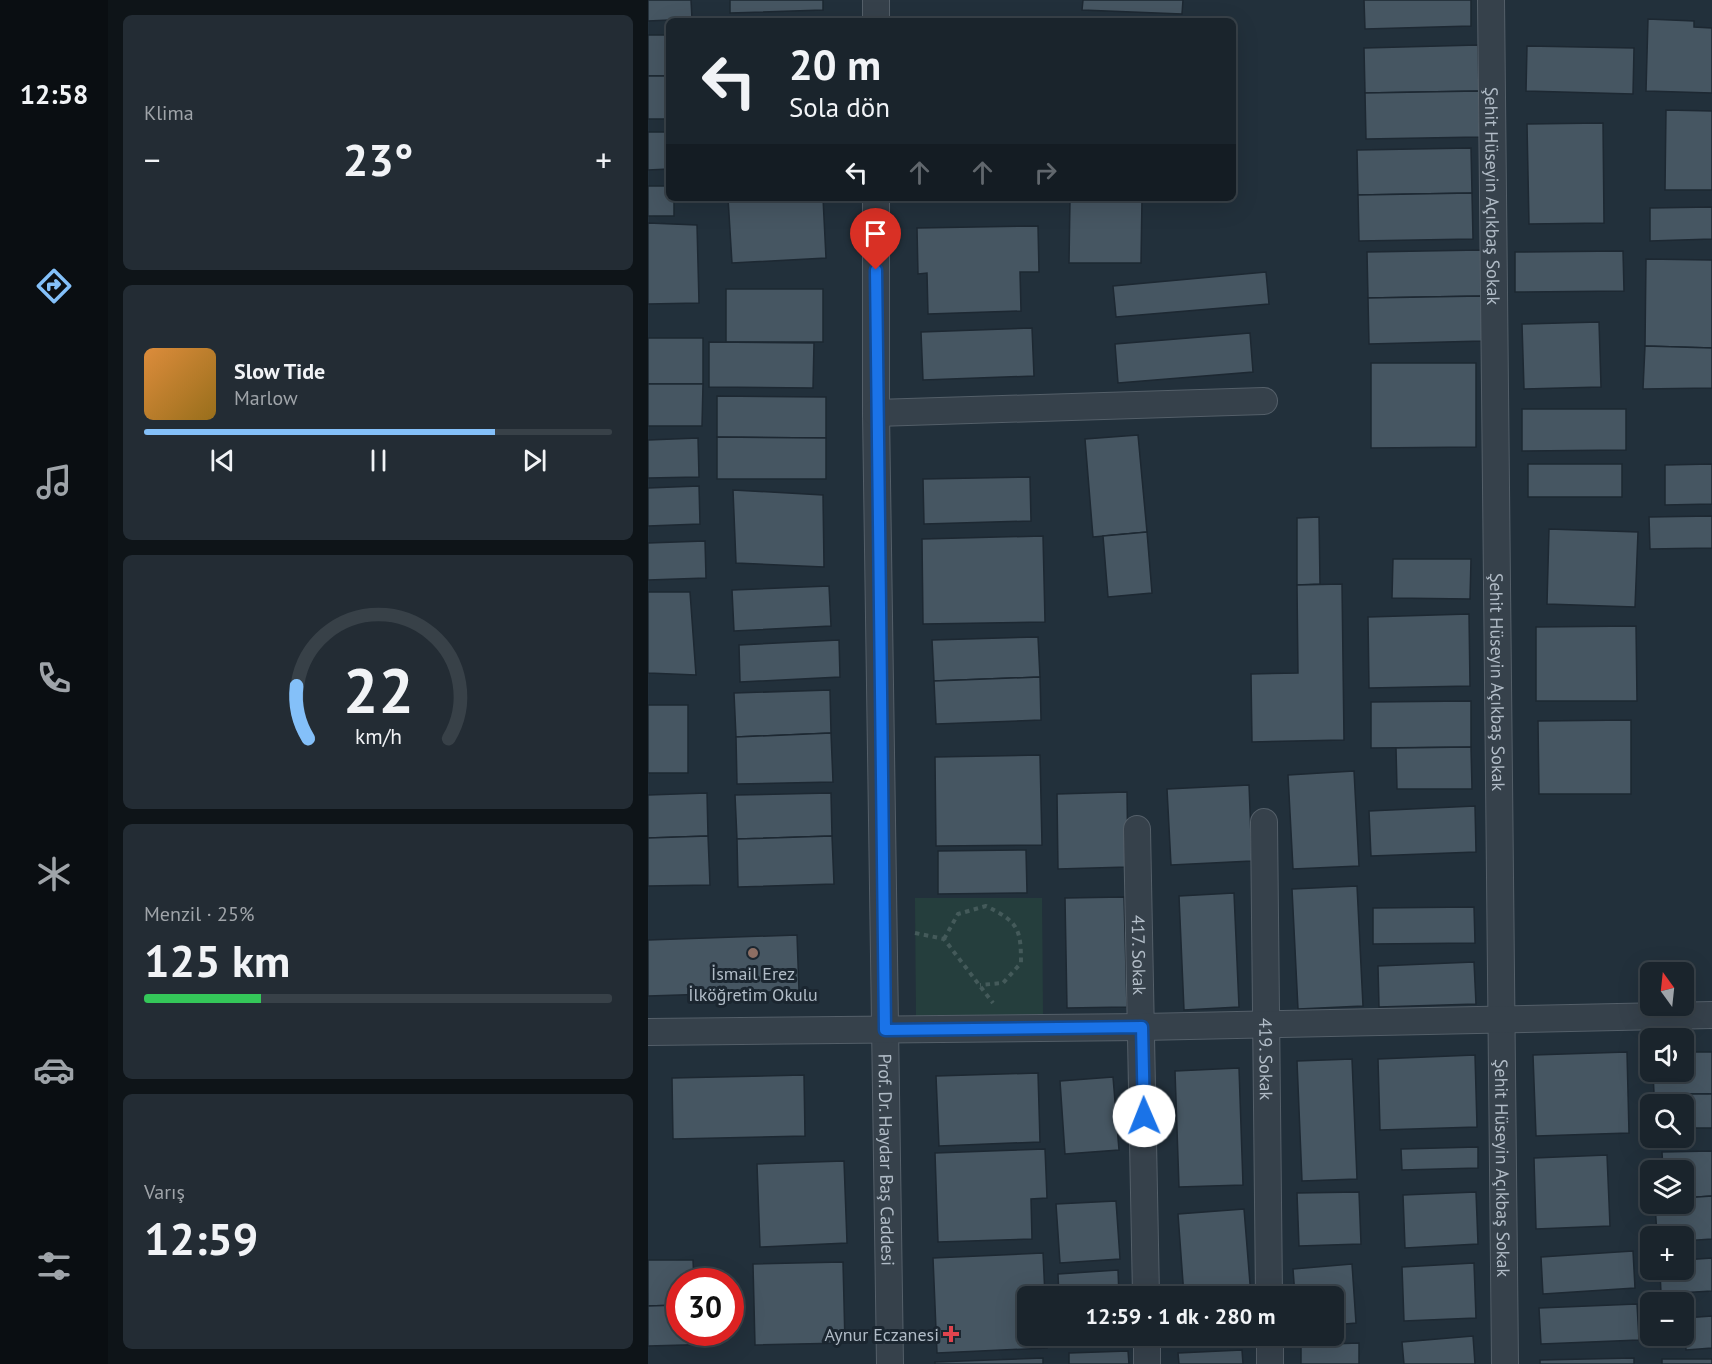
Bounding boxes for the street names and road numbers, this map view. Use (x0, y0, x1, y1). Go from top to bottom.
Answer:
street label: Şehit Hüseyin Açıkbaş Sokak (1480, 87, 1506, 306)
street label: Şehit Hüseyin Açıkbaş Sokak (1485, 573, 1511, 792)
street label: 417. Sokak (1127, 915, 1152, 996)
street label: 419. Sokak (1255, 1018, 1278, 1101)
street label: Prof. Dr. Haydar Baş Caddesi (874, 1054, 900, 1266)
street label: Şehit Hüseyin Açıkbaş Sokak (1490, 1059, 1516, 1277)

